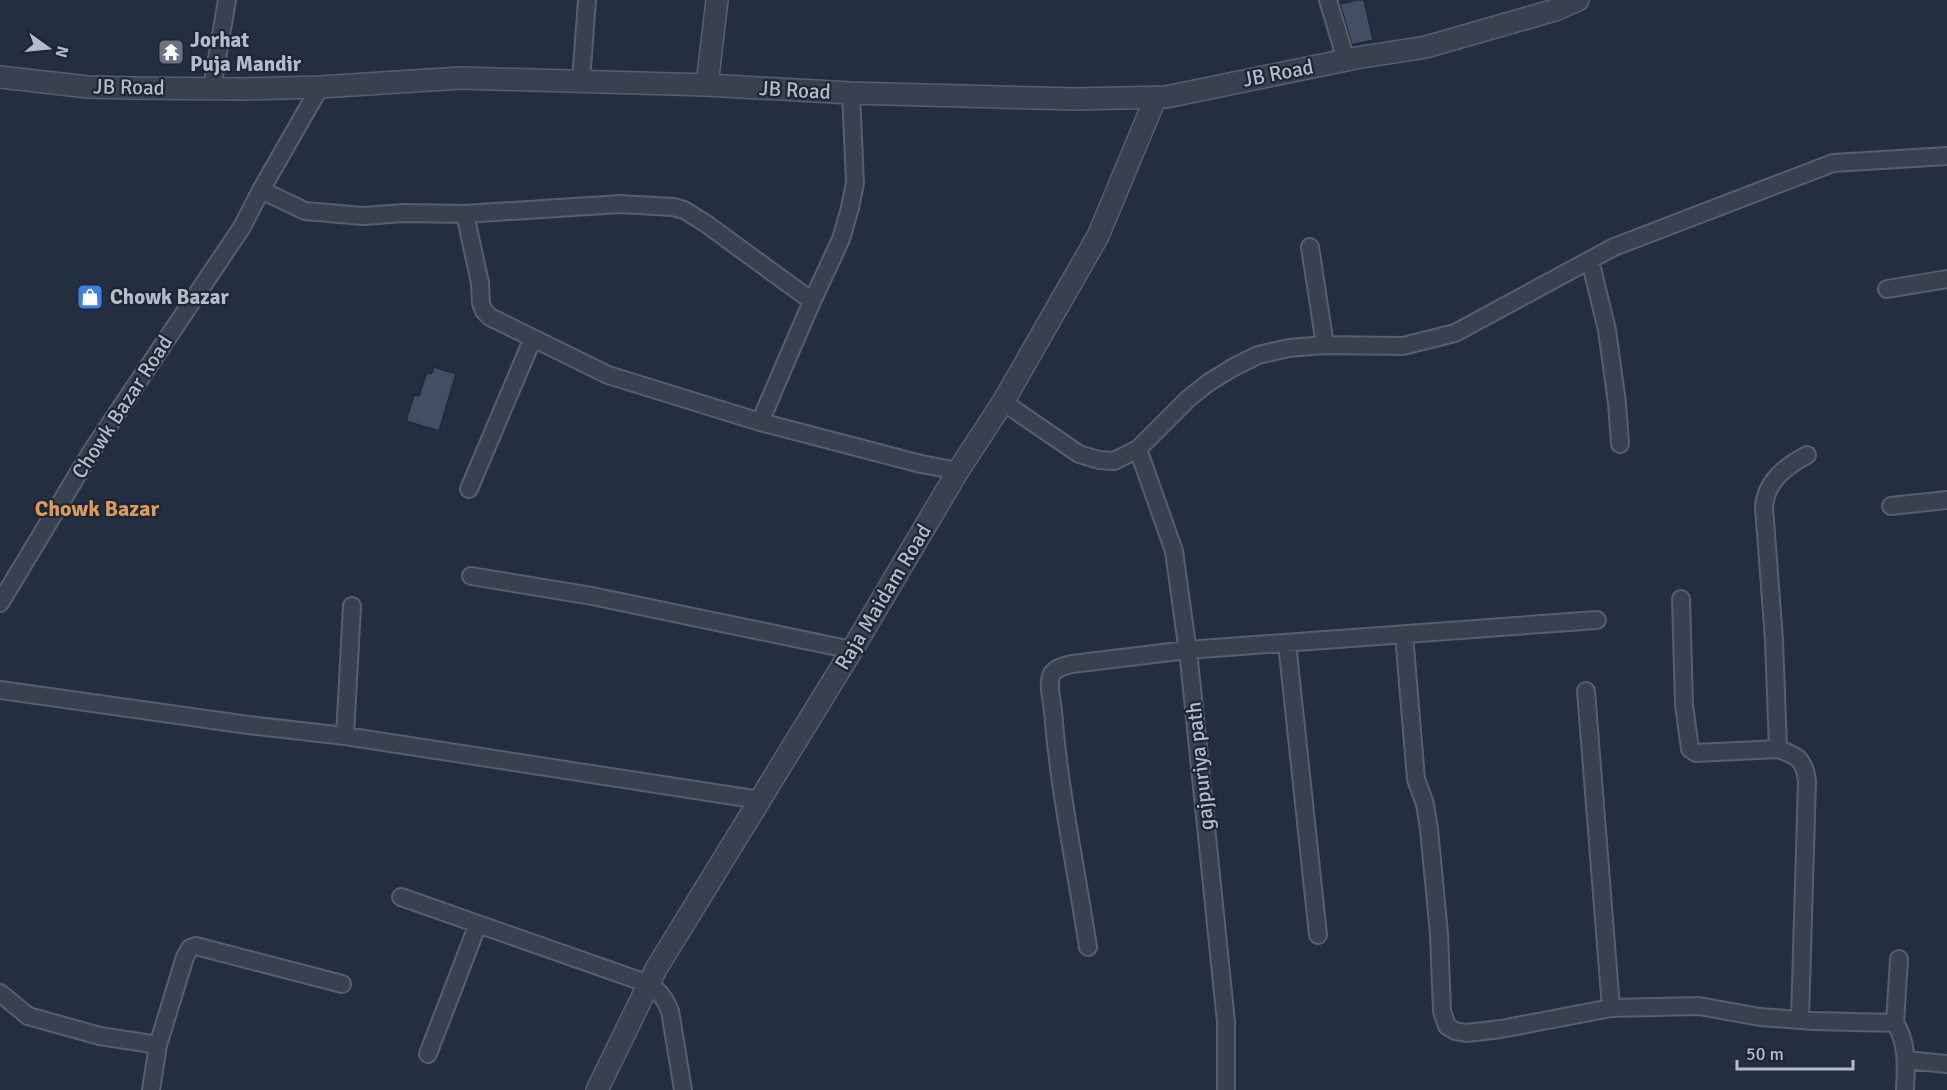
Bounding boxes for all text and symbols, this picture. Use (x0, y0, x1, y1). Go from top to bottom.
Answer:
north arrow (18, 18, 78, 78)
place label: Jorhat Puja Mandir (190, 27, 302, 77)
temple icon: Jorhat Puja Mandir (156, 37, 186, 67)
text: N (50, 44, 73, 60)
street label: JB Road (1240, 53, 1316, 93)
street label: JB Road (93, 73, 165, 101)
street label: JB Road (759, 75, 831, 105)
shop icon: Chowk Bazar (75, 282, 105, 312)
place label: Chowk Bazar (110, 284, 230, 310)
street label: Chowk Bazar Road (66, 330, 178, 484)
district label: Chowk Bazar (35, 495, 160, 522)
street label: Raja Maidam Road (829, 519, 937, 675)
street label: gajpuriya path (1180, 701, 1220, 831)
scale bar (1737, 1033, 1852, 1071)
text: 50 m (1746, 1043, 1784, 1065)

